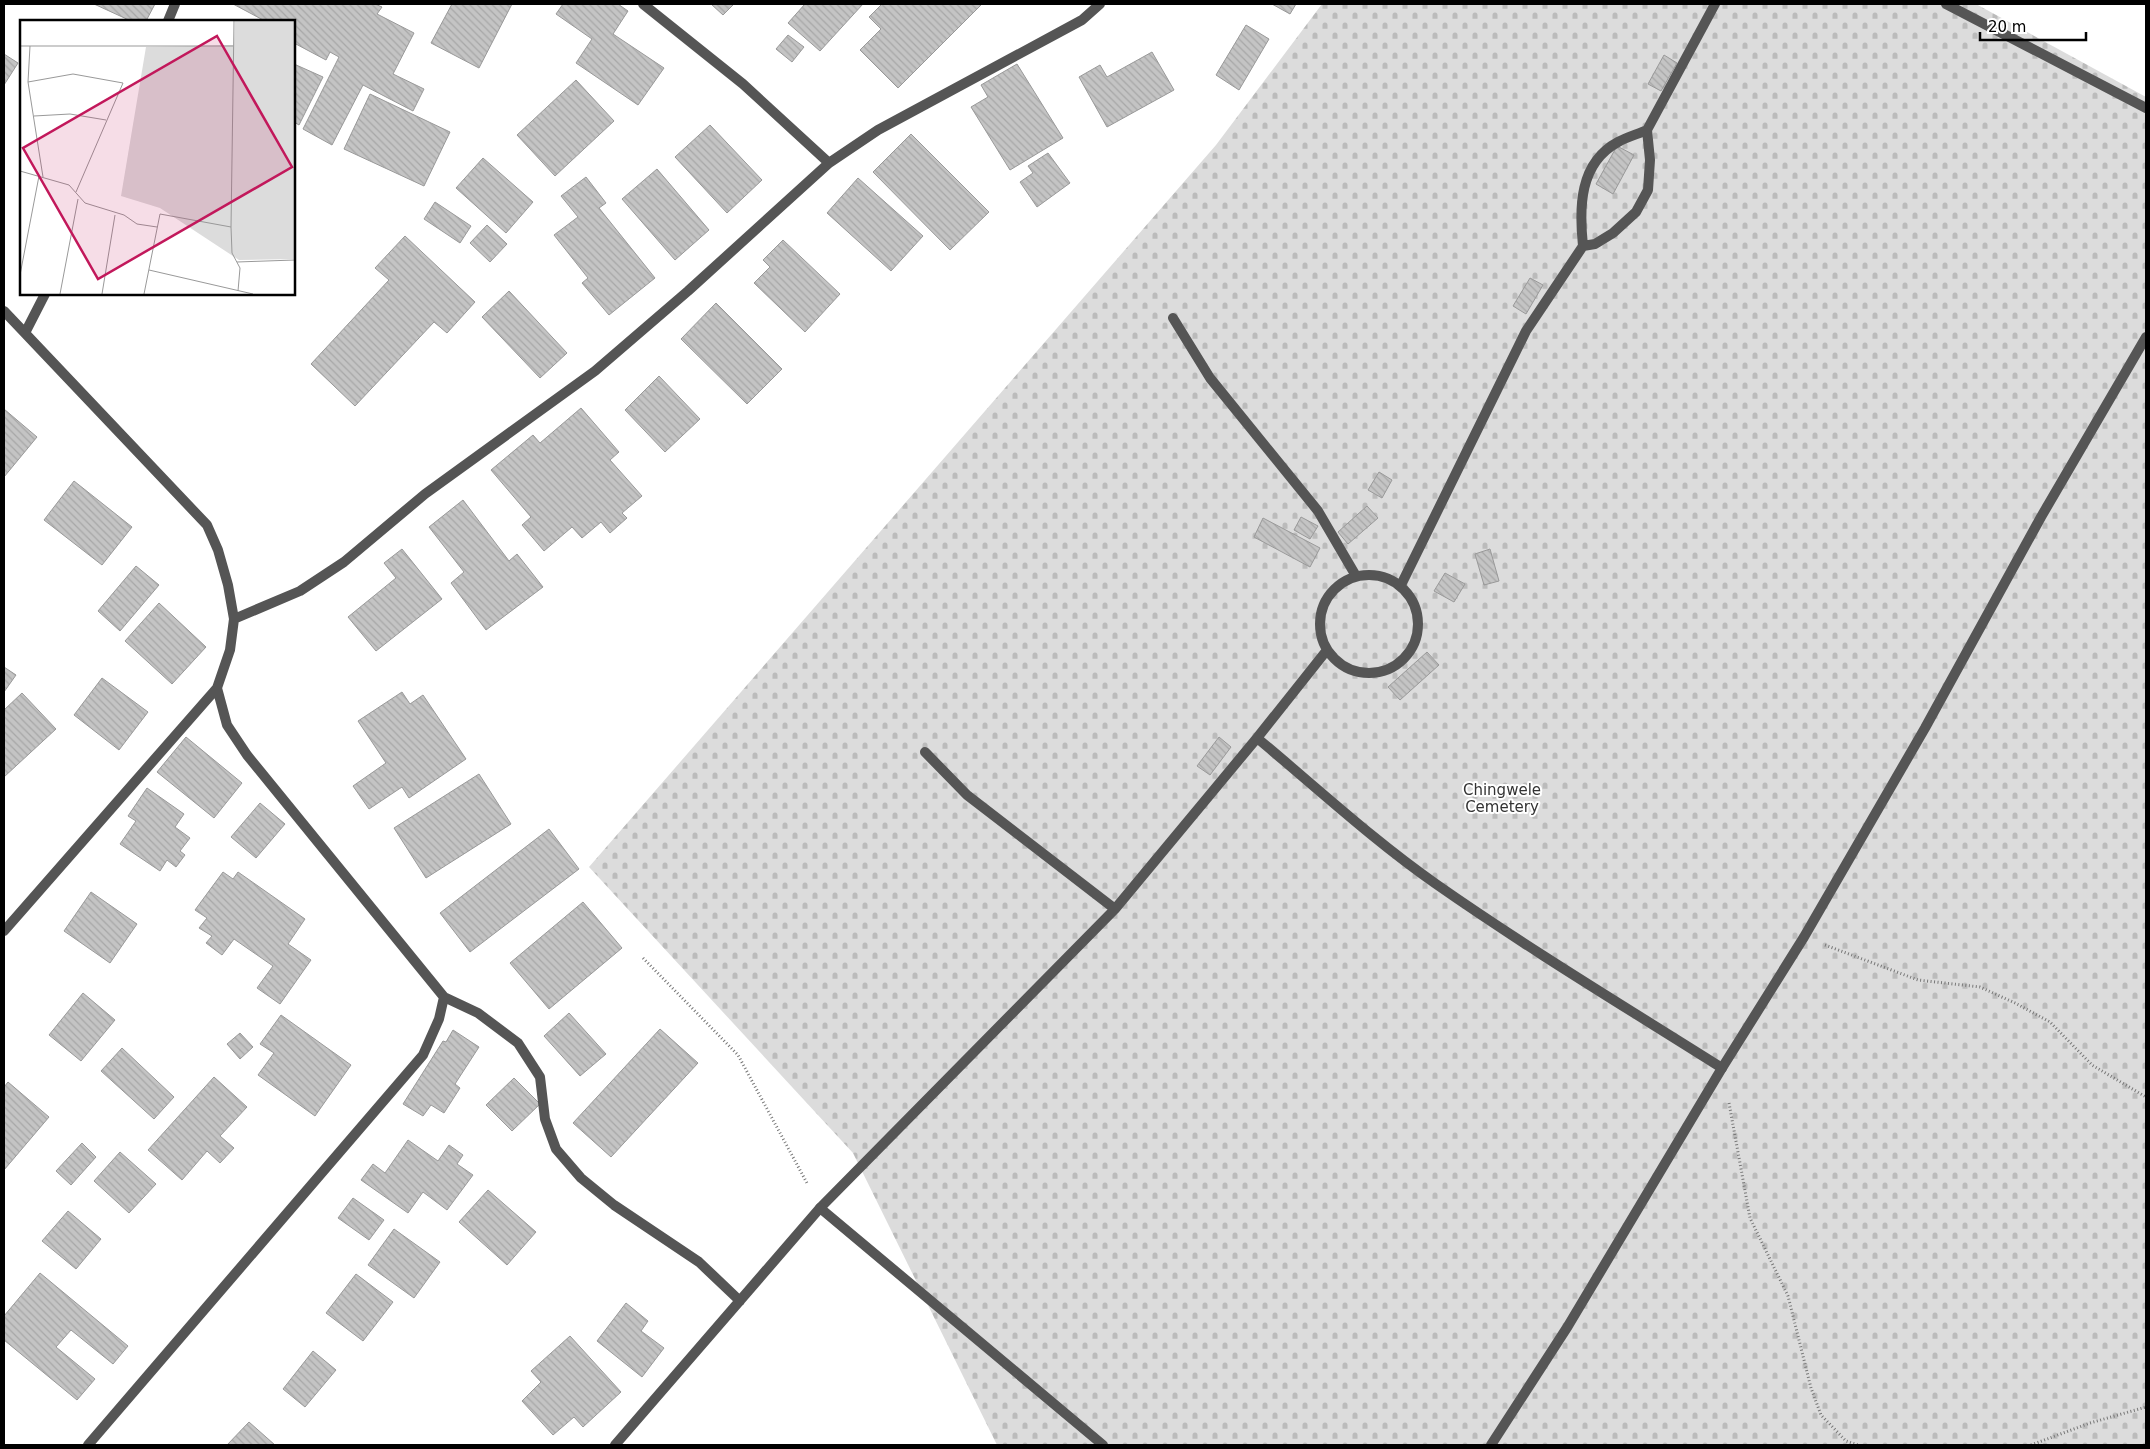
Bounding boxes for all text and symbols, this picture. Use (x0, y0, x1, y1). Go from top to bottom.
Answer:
scale bar (1980, 10, 2086, 42)
text: 20 m (1988, 18, 2026, 36)
inset map (20, 20, 295, 295)
park label: Chingwele Cemetery (1463, 781, 1541, 816)

